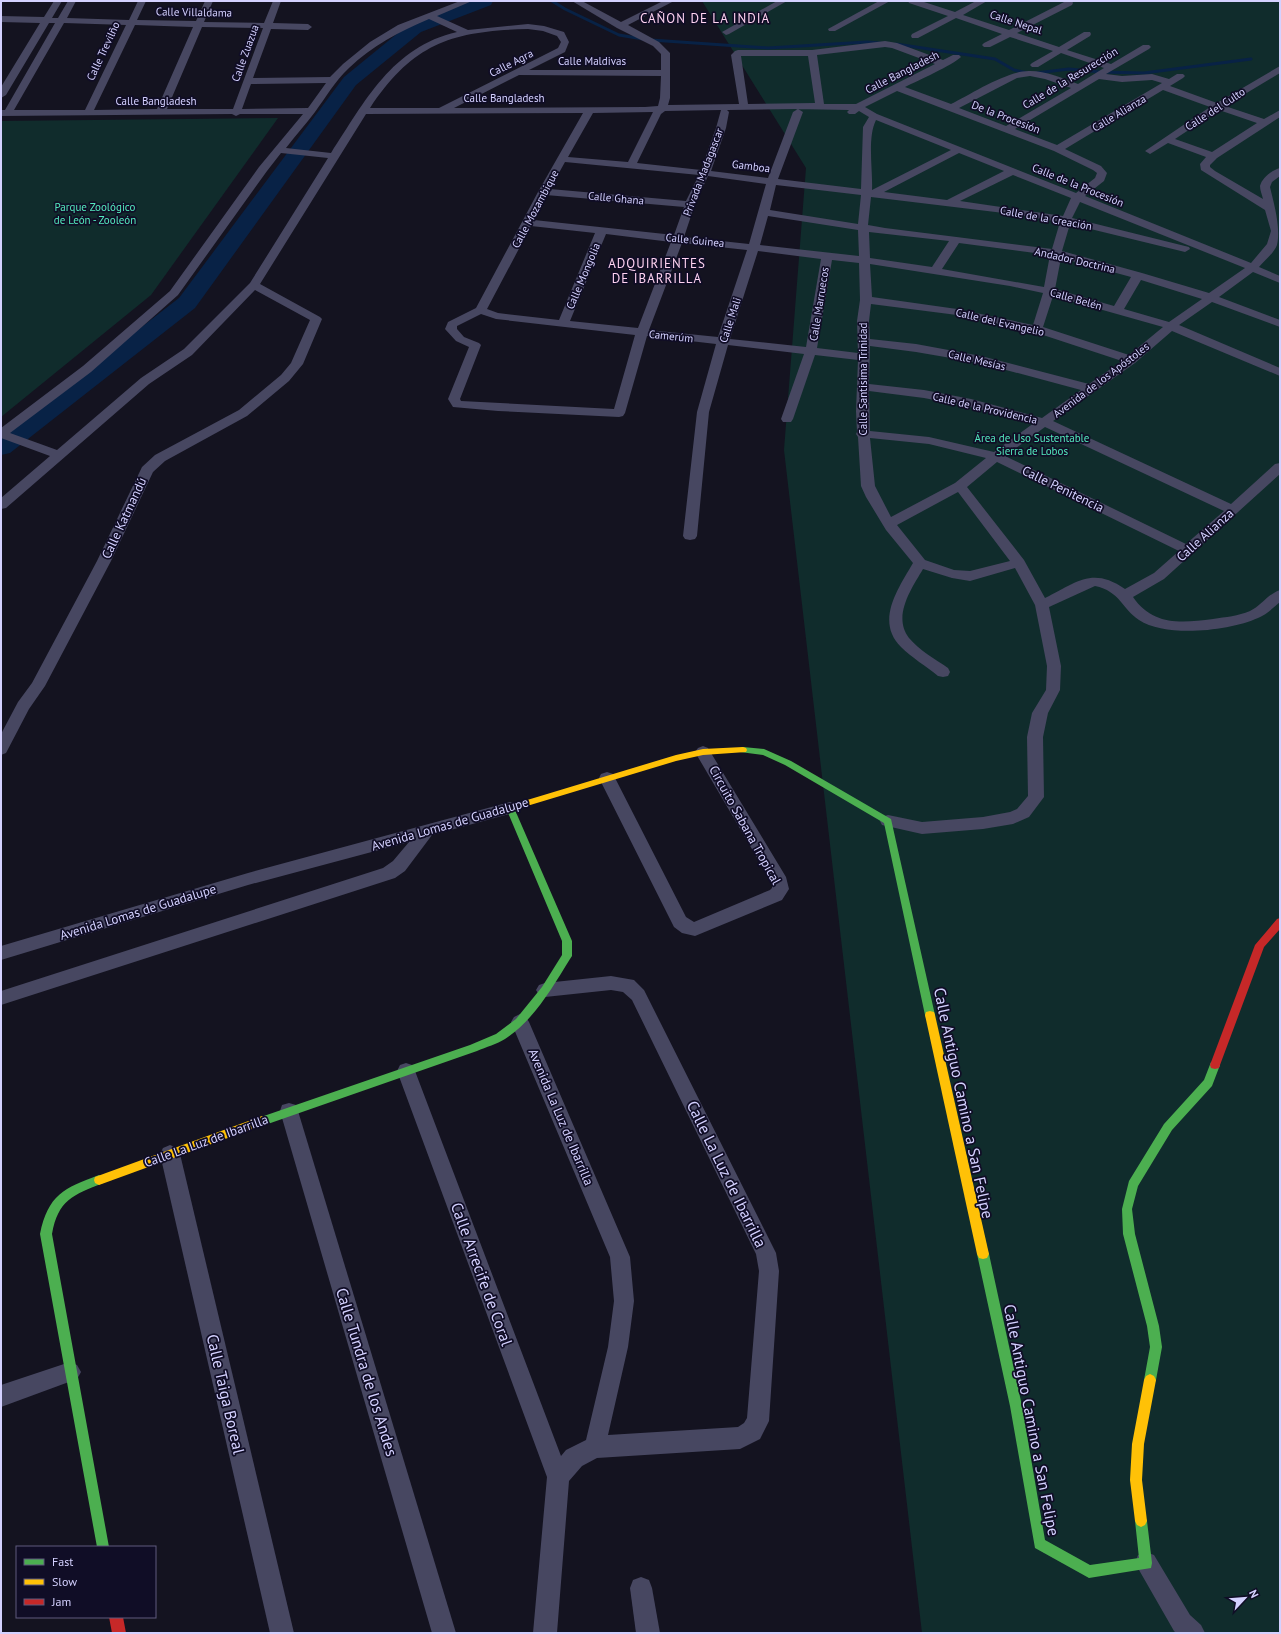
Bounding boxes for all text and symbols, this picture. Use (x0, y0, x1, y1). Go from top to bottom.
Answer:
street label: Calle Villaldama (156, 4, 232, 20)
street label: Calle Nepal (988, 7, 1045, 37)
district label: CAÑON DE LA INDIA (640, 10, 770, 27)
street label: Calle Trevilño (83, 19, 123, 83)
street label: Calle Zuazua (228, 23, 262, 83)
street label: Calle de la Resurección (1020, 44, 1120, 112)
street label: Calle Agra (487, 46, 535, 80)
street label: Calle Bangladesh (863, 47, 941, 97)
street label: Calle Maldivas (558, 54, 626, 68)
street label: Calle del Culto (1182, 84, 1248, 134)
street label: Calle Bangladesh (463, 91, 545, 105)
street label: Calle Alianza (1089, 91, 1149, 135)
street label: Calle Bangladesh (115, 94, 197, 108)
street label: De la Procesión (970, 97, 1042, 137)
street label: Privada Madagascar (680, 126, 726, 218)
street label: Gamboa (731, 157, 771, 175)
street label: Calle de la Procesión (1030, 160, 1126, 210)
street label: Calle Mozambique (509, 167, 562, 250)
street label: Calle Ghana (587, 189, 645, 207)
park label: Parque Zoológico de León - Zooleón (54, 200, 136, 227)
street label: Calle de la Creación (999, 203, 1093, 233)
street label: Calle Guinea (665, 230, 725, 250)
street label: Calle Mongolia (563, 241, 603, 311)
street label: Andador Doctrina (1033, 244, 1117, 276)
district label: ADQUIRIENTES DE IBARRILLA (608, 255, 706, 287)
street label: Calle Marruecos (806, 266, 832, 342)
street label: Calle Belén (1048, 285, 1104, 313)
street label: Calle Mali (716, 296, 744, 344)
street label: Calle del Evangelio (954, 305, 1046, 339)
street label: Calle Santisima Trinidad (856, 322, 870, 435)
street label: Camerúm (648, 327, 694, 345)
street label: Avenida de los Apóstoles (1050, 339, 1152, 421)
street label: Calle Mesías (947, 347, 1007, 373)
street label: Calle de la Providencia (931, 389, 1039, 427)
park label: Área de Uso Sustentable Sierra de Lobos (975, 431, 1090, 458)
street label: Calle Penitencia (1019, 462, 1107, 516)
street label: Calle Katmandú (98, 475, 150, 561)
street label: Calle Alianza (1173, 505, 1237, 565)
street label: Circuito Sabana Tropical (705, 762, 785, 888)
street label: Avenida Lomas de Guadalupe (369, 793, 531, 855)
street label: Avenida Lomas de Guadalupe (58, 880, 218, 944)
street label: Calle Antiguo Camino a San Felipe (930, 986, 998, 1220)
street label: Avenida La Luz de Ibarrilla (524, 1046, 598, 1188)
street label: Calle La Luz de Ibarrilla (683, 1097, 771, 1251)
street label: Calle La Luz de Ibarrilla (142, 1111, 270, 1171)
street label: Calle Arrecife de Coral (447, 1200, 517, 1349)
street label: Calle Tundra de los Andes (332, 1285, 402, 1459)
street label: Calle Antiguo Camino a San Felipe (1000, 1303, 1064, 1537)
street label: Calle Taiga Boreal (202, 1332, 250, 1456)
legend (16, 1546, 156, 1618)
text: Fast (52, 1554, 73, 1569)
text: Slow (52, 1574, 77, 1589)
north arrow (1225, 1578, 1265, 1618)
text: N (1246, 1587, 1262, 1600)
text: Jam (51, 1594, 71, 1609)

